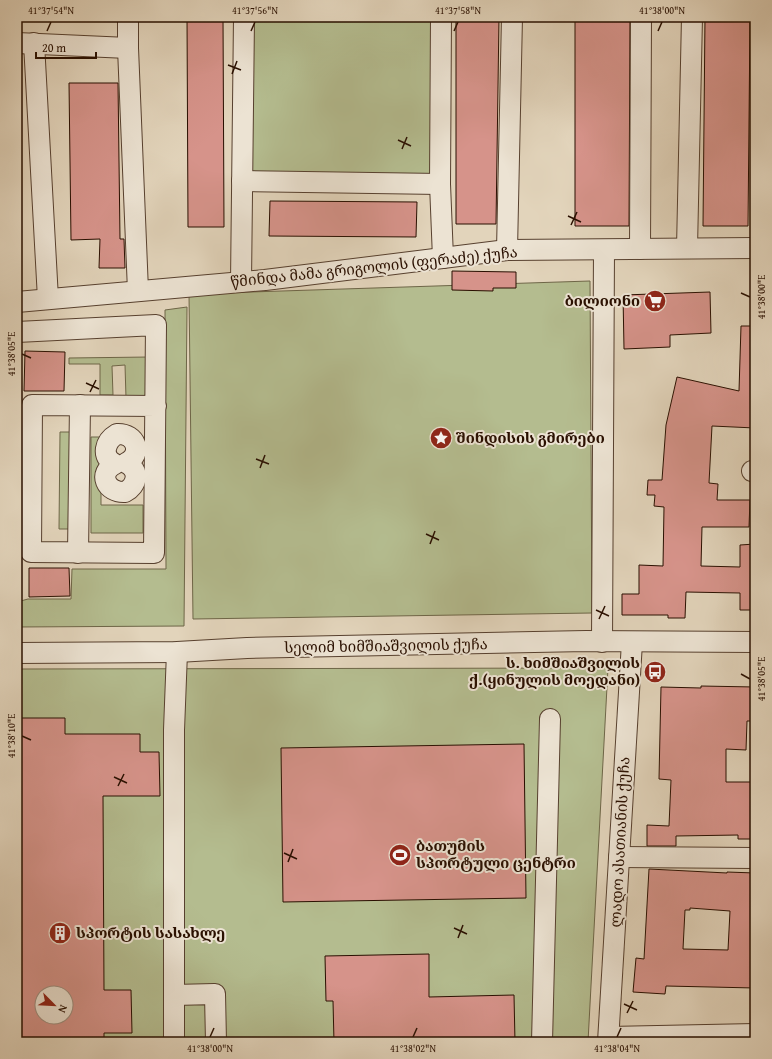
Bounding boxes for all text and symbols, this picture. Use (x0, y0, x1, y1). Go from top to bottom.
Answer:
text: 41°37'54"N (28, 3, 74, 18)
text: 41°37'56"N (232, 3, 278, 18)
text: 41°37'58"N (435, 3, 481, 18)
text: 41°38'00"N (639, 3, 685, 18)
scale bar (36, 34, 96, 60)
text: 20 m (42, 39, 66, 56)
street label: წმინდა მამა გრიგოლის (ფერაძე) ქუჩა (229, 241, 518, 292)
text: 41°38'00"E (754, 275, 769, 319)
supermarket icon: ბილიონი (642, 288, 668, 314)
place label: ბილიონი (565, 290, 640, 311)
text: 41°38'05"E (4, 332, 19, 376)
place icon: შინდისის გმირები (428, 425, 454, 451)
place label: შინდისის გმირები (455, 427, 605, 448)
street label: სელიმ ხიმშიაშვილის ქუჩა (284, 633, 488, 658)
place label: ს. ხიმშიაშვილის ქ.(ყინულის მოედანი) (469, 652, 640, 690)
text: 41°38'05"E (754, 657, 769, 701)
bus stop icon: ს. ხიმშიაშვილის ქ.(ყინულის მოედანი) (642, 659, 668, 685)
text: 41°38'10"E (4, 714, 19, 758)
street label: ლადო ასათიანის ქუჩა (605, 756, 634, 928)
place label: ბათუმის სპორტული ცენტრი (416, 835, 576, 873)
sports icon: ბათუმის სპორტული ცენტრი (387, 842, 413, 868)
building icon: სპორტის სასახლე (47, 920, 73, 946)
place label: სპორტის სასახლე (76, 922, 225, 943)
north arrow (34, 985, 74, 1025)
text: N (54, 1002, 72, 1016)
text: 41°38'00"N (187, 1041, 233, 1056)
text: 41°38'02"N (390, 1041, 436, 1056)
text: 41°38'04"N (594, 1041, 640, 1056)

